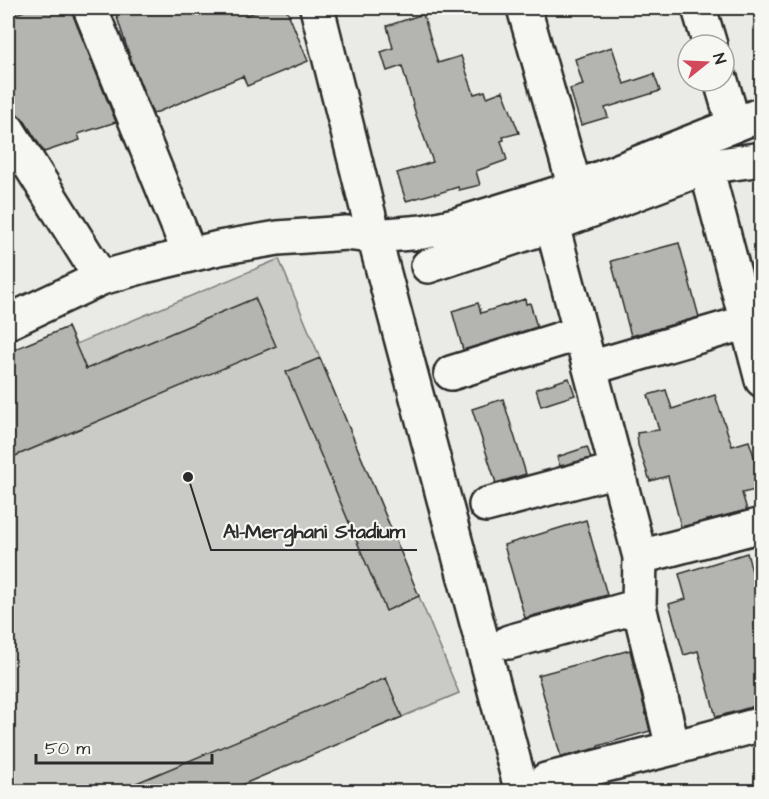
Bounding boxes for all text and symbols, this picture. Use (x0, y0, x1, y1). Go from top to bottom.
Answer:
north arrow (676, 33, 736, 93)
text: N (707, 51, 731, 67)
callout: Al-Merghani Stadium (211, 512, 417, 550)
text: Al-Merghani Stadium (223, 518, 405, 547)
scale bar (36, 727, 212, 765)
text: 50 m (45, 736, 90, 761)

